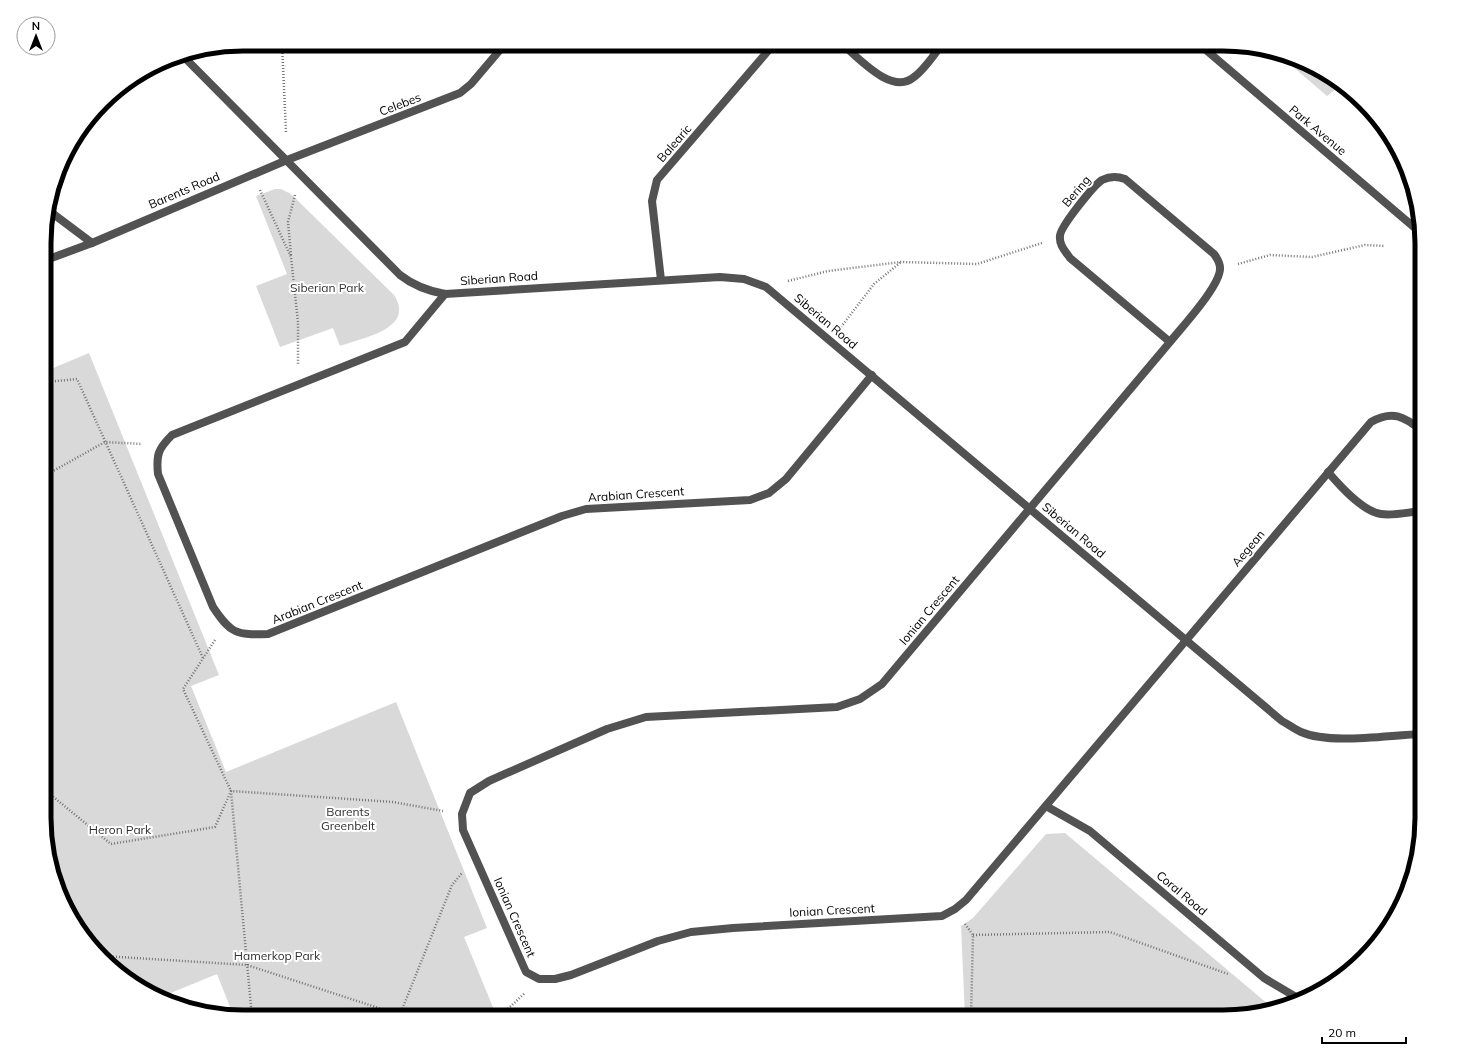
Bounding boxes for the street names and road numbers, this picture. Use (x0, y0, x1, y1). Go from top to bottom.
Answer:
street label: Celebes (377, 89, 423, 119)
street label: Park Avenue (1286, 102, 1350, 158)
street label: Balearic (654, 121, 694, 165)
street label: Barents Road (146, 168, 222, 212)
street label: Bering (1059, 172, 1093, 210)
street label: Siberian Road (460, 268, 538, 288)
street label: Siberian Road (791, 290, 861, 352)
street label: Arabian Crescent (587, 483, 685, 505)
street label: Siberian Road (1039, 499, 1109, 561)
street label: Aegean (1228, 527, 1268, 569)
street label: Ionian Crescent (896, 572, 962, 648)
street label: Arabian Crescent (270, 577, 364, 627)
street label: Coral Road (1154, 867, 1210, 919)
street label: Ionian Crescent (491, 875, 539, 959)
street label: Ionian Crescent (789, 900, 875, 920)

